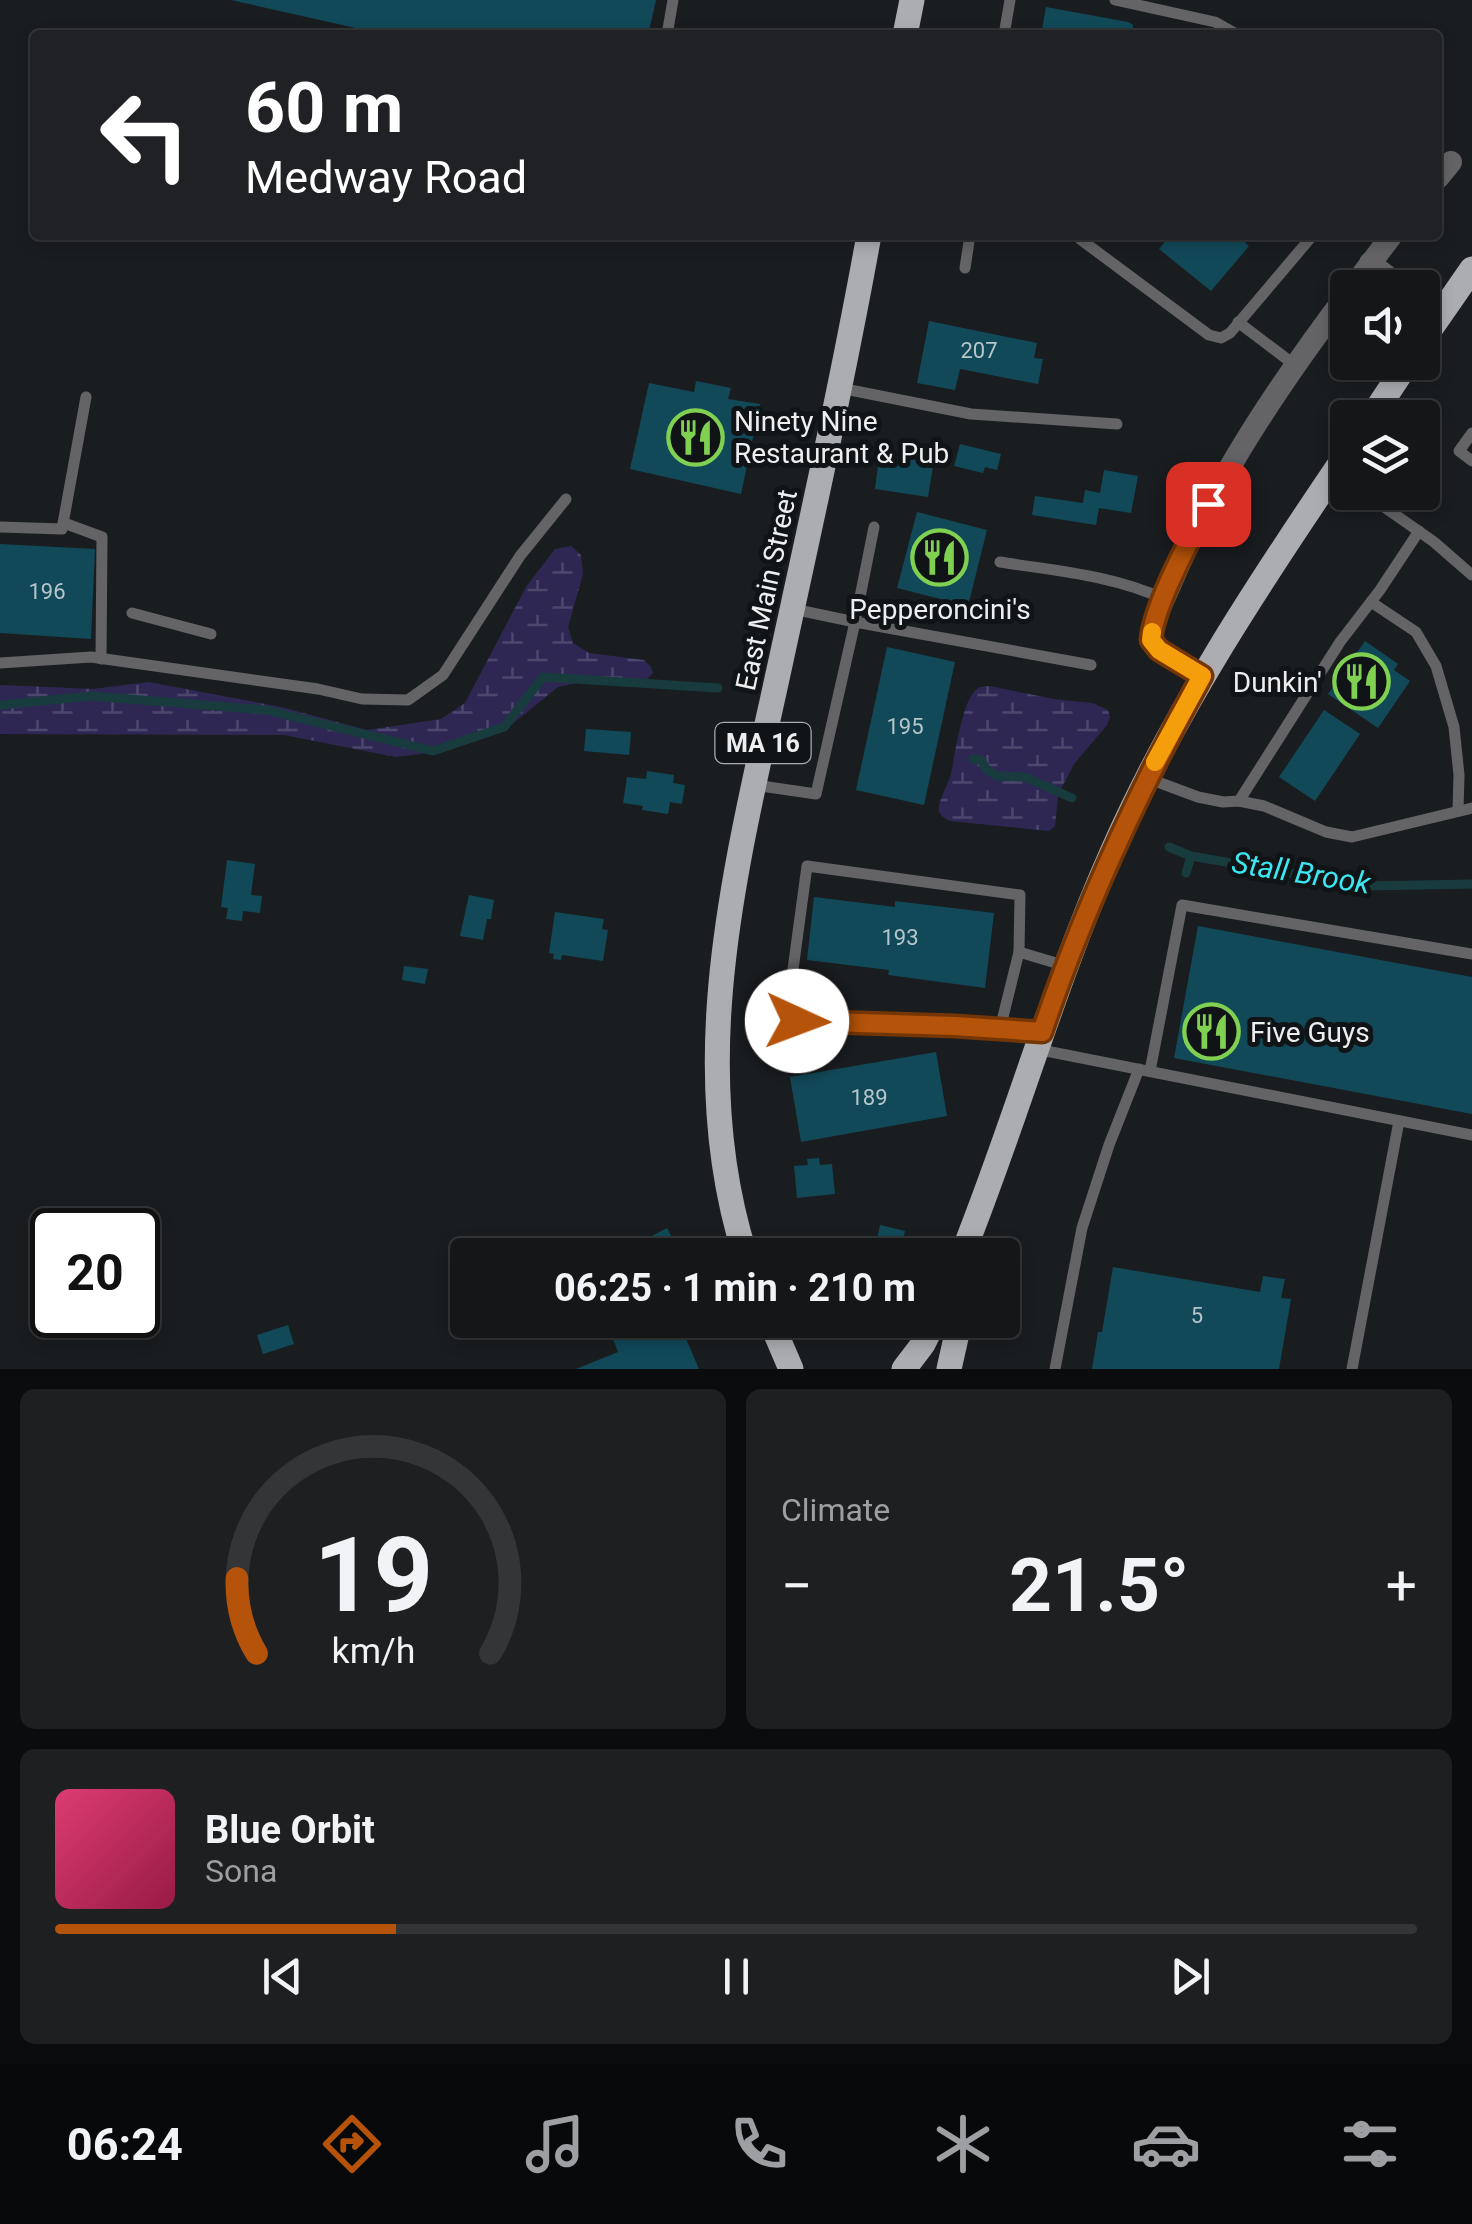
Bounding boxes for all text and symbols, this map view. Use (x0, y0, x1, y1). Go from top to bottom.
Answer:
text: 60 m (245, 67, 403, 149)
icon: left (80, 70, 210, 200)
text: Medway Road (245, 151, 527, 204)
map controls (1330, 270, 1440, 510)
button: sound (1330, 270, 1440, 380)
house number: 207 (960, 338, 998, 363)
button: layers (1330, 400, 1440, 510)
place label: Ninety Nine Restaurant & Pub (734, 405, 949, 470)
restaurant icon: Ninety Nine Restaurant & Pub (665, 407, 725, 467)
pin (1166, 462, 1251, 547)
icon: arrive (1181, 477, 1236, 532)
street label: East Main Street (729, 487, 804, 694)
restaurant icon: Pepperoncini's (910, 528, 970, 588)
house number: 196 (28, 579, 66, 604)
place label: Pepperoncini's (849, 593, 1031, 626)
restaurant icon: Dunkin' (1331, 652, 1391, 712)
place label: Dunkin' (1233, 666, 1322, 699)
house number: 195 (886, 714, 924, 739)
road number: MA 16 (716, 723, 810, 763)
water label: Stall Brook (1229, 844, 1374, 901)
house number: 193 (881, 925, 919, 950)
position arrow (745, 969, 849, 1073)
restaurant icon: Five Guys (1181, 1002, 1241, 1062)
place label: Five Guys (1250, 1016, 1370, 1049)
house number: 189 (850, 1085, 888, 1110)
speed limit sign: 20 (30, 1208, 160, 1338)
text: 06:25 · 1 min · 210 m (554, 1266, 916, 1310)
house number: 5 (1191, 1303, 1203, 1328)
text: Climate (781, 1491, 890, 1529)
text: 19 (313, 1515, 433, 1636)
text: 21.5° (1009, 1541, 1189, 1629)
text: − (781, 1554, 812, 1618)
text: + (1386, 1554, 1417, 1618)
text: km/h (331, 1630, 415, 1672)
text: Blue Orbit (205, 1808, 375, 1852)
text: Sona (205, 1852, 277, 1890)
icon: previous (255, 1949, 310, 2004)
icon: pause (709, 1949, 764, 2004)
icon: next (1163, 1949, 1218, 2004)
icon: directions (317, 2109, 387, 2179)
icon: music (520, 2109, 590, 2179)
icon: phone (724, 2109, 794, 2179)
icon: climate (928, 2109, 998, 2179)
icon: car (1131, 2109, 1201, 2179)
icon: filters (1335, 2109, 1405, 2179)
text: 06:24 (67, 2118, 183, 2171)

